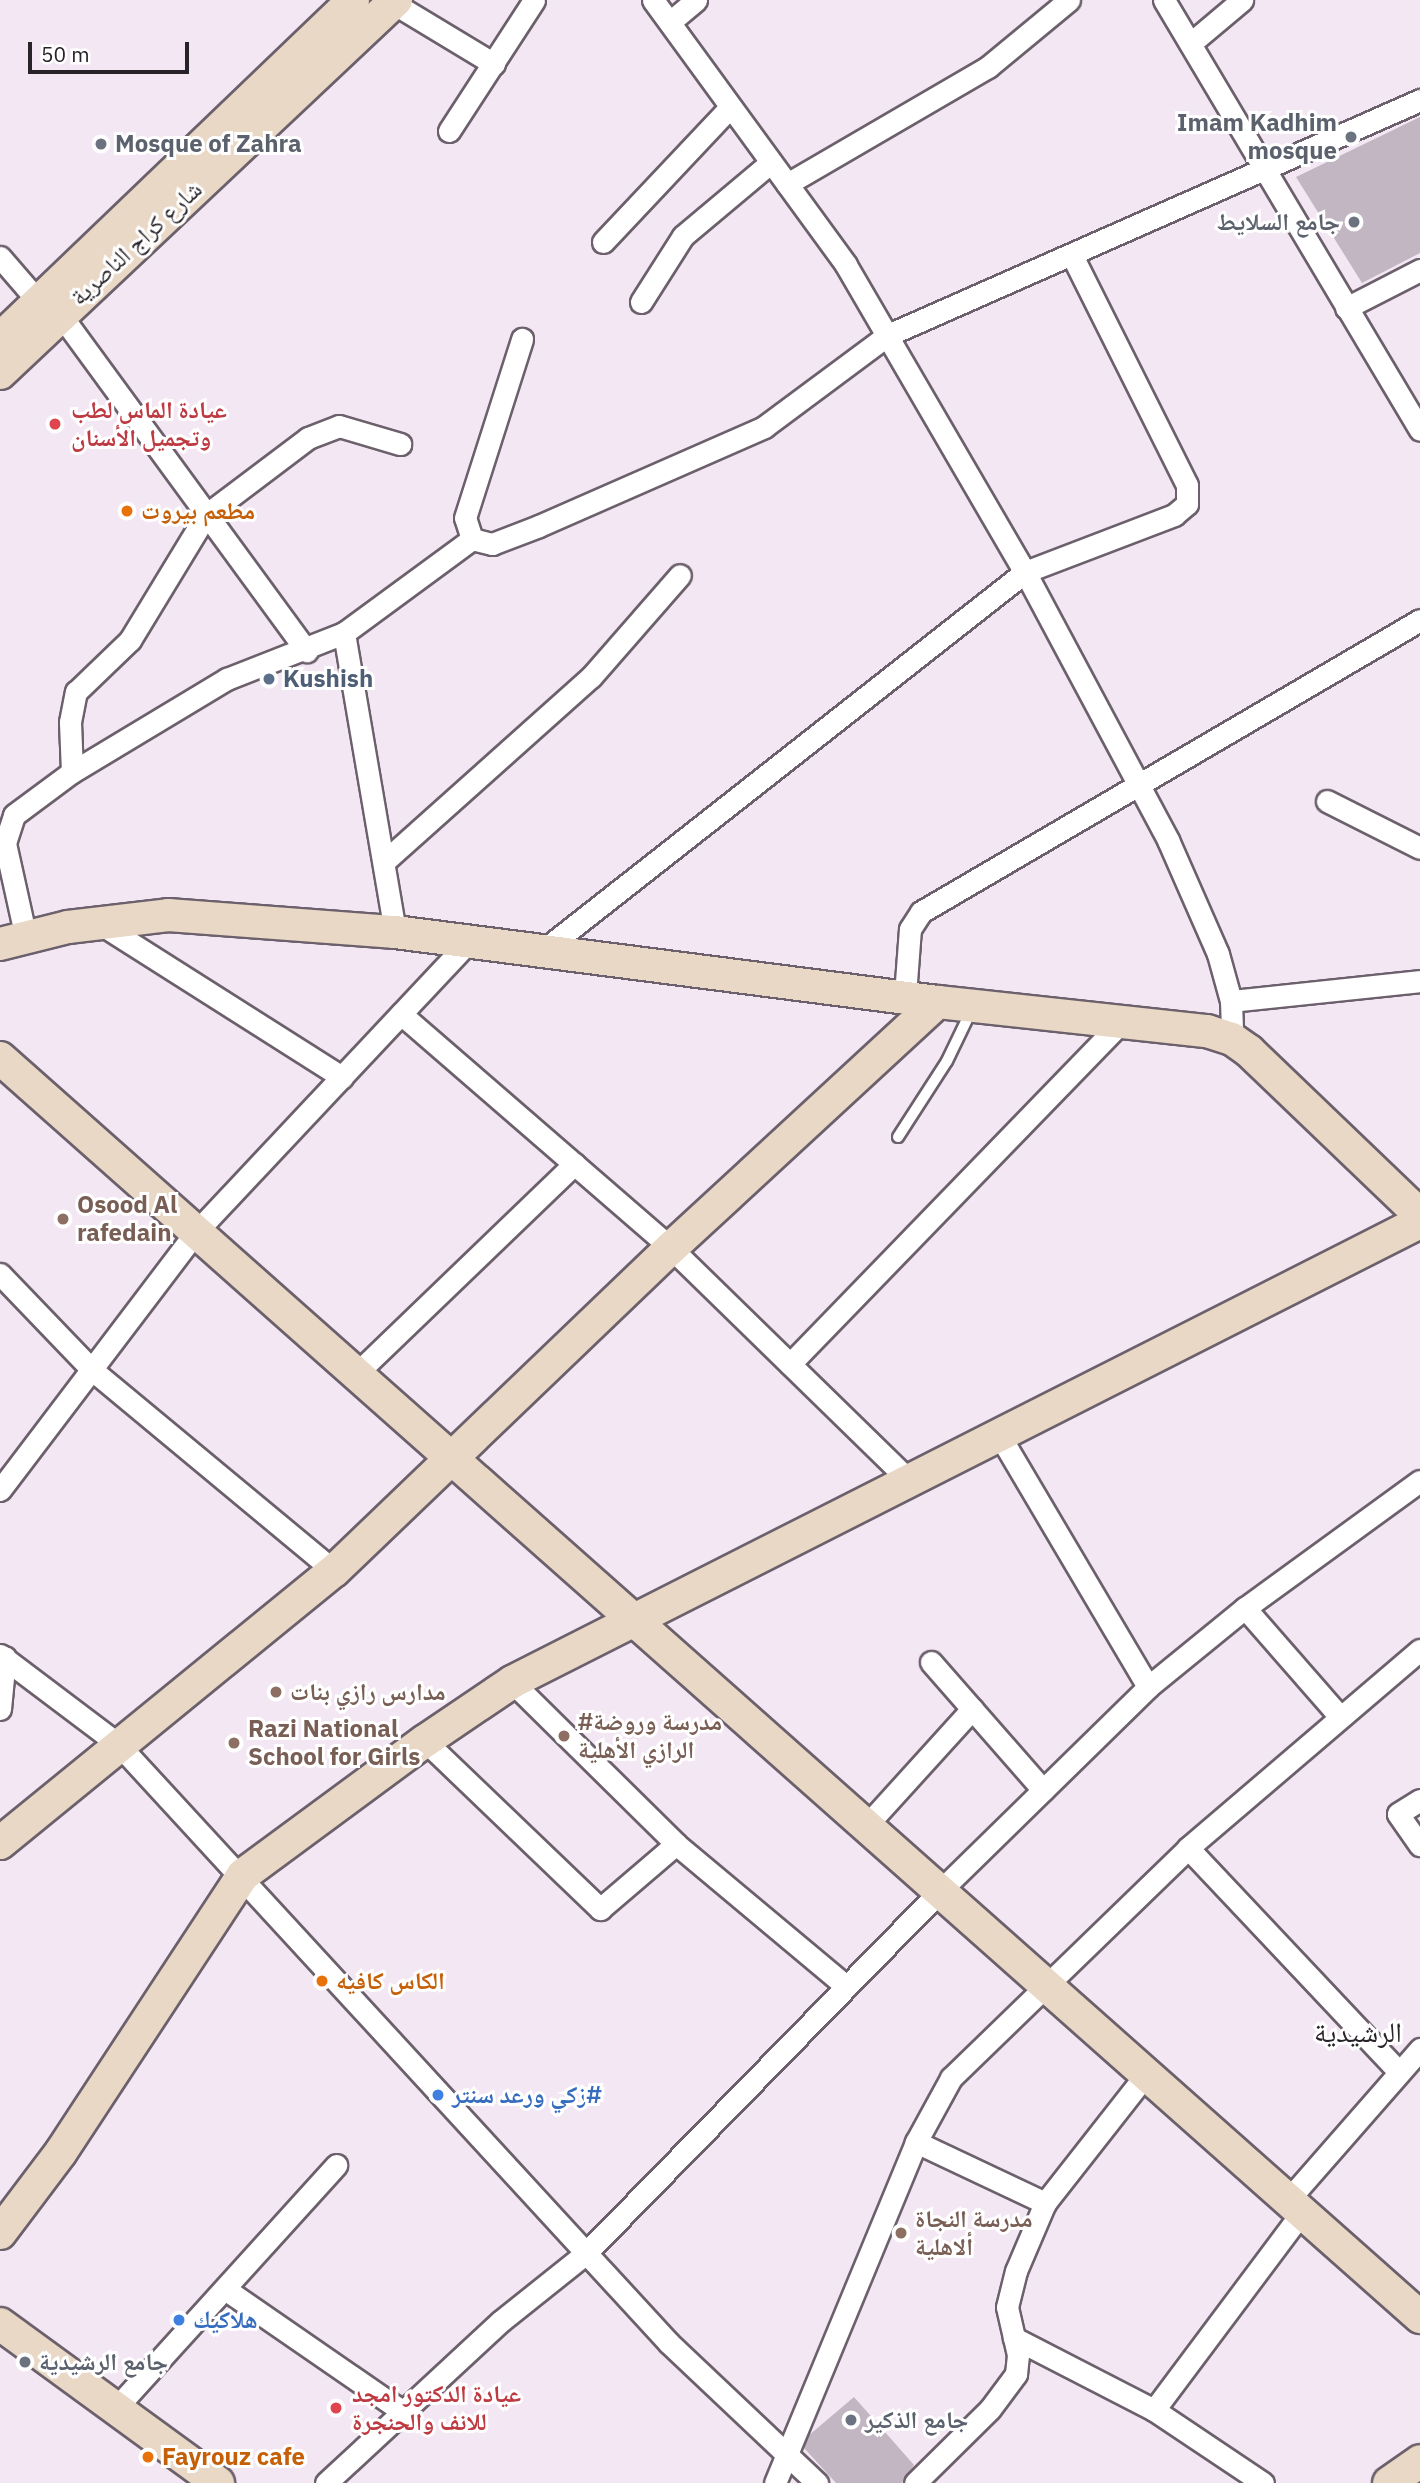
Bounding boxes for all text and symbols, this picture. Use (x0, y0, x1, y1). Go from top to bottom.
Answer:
scale bar (32, 28, 192, 72)
text: 50 m (41, 40, 90, 68)
place label: Imam Kadhim mosque (1177, 109, 1337, 165)
marker: Imam Kadhim mosque (1343, 129, 1359, 145)
place label: Mosque of Zahra (115, 130, 302, 158)
marker: Mosque of Zahra (93, 136, 109, 152)
street label: شارع كراج الناصرية (64, 175, 208, 311)
place label: جامع السلايط (1217, 208, 1340, 236)
marker: جامع السلايط (1346, 214, 1362, 230)
place label: عيادة الماس لطب وتجميل الأسنان (71, 396, 227, 452)
marker: عيادة الماس لطب وتجميل الأسنان (45, 414, 65, 434)
place label: مطعم بيروت (141, 497, 255, 525)
marker: مطعم بيروت (119, 503, 135, 519)
place label: Kushish (283, 665, 373, 693)
marker: Kushish (261, 671, 277, 687)
place label: Osood Al rafedain (77, 1191, 177, 1247)
marker: Osood Al rafedain (55, 1211, 71, 1227)
place label: مدارس رازي بنات (290, 1678, 446, 1706)
marker: مدارس رازي بنات (268, 1684, 284, 1700)
place label: #مدرسة وروضة الرازي الأهلية (578, 1708, 722, 1764)
place label: Razi National School for Girls (248, 1715, 420, 1771)
marker: #مدرسة وروضة الرازي الأهلية (556, 1728, 572, 1744)
marker: Razi National School for Girls (226, 1735, 242, 1751)
place label: الكاس كافيه (336, 1967, 445, 1995)
marker: الكاس كافيه (314, 1973, 330, 1989)
district label: الرشيدية (1314, 2015, 1402, 2049)
place label: زكي ورعد سنتر# (452, 2081, 602, 2109)
marker: زكي ورعد سنتر# (430, 2087, 446, 2103)
place label: مدرسة النجاة ألاهلية (915, 2205, 1033, 2261)
marker: مدرسة النجاة ألاهلية (893, 2225, 909, 2241)
place label: هلاكيك (193, 2306, 258, 2334)
marker: هلاكيك (171, 2312, 187, 2328)
place label: جامع الرشيدية (39, 2348, 168, 2376)
marker: جامع الرشيدية (17, 2354, 33, 2370)
place label: عيادة الدكتور امجد للانف والحنجرة (352, 2380, 521, 2436)
marker: عيادة الدكتور امجد للانف والحنجرة (326, 2398, 346, 2418)
place label: جامع الذكير (865, 2406, 968, 2434)
marker: جامع الذكير (843, 2412, 859, 2428)
place label: Fayrouz cafe (162, 2443, 305, 2471)
marker: Fayrouz cafe (140, 2449, 156, 2465)

